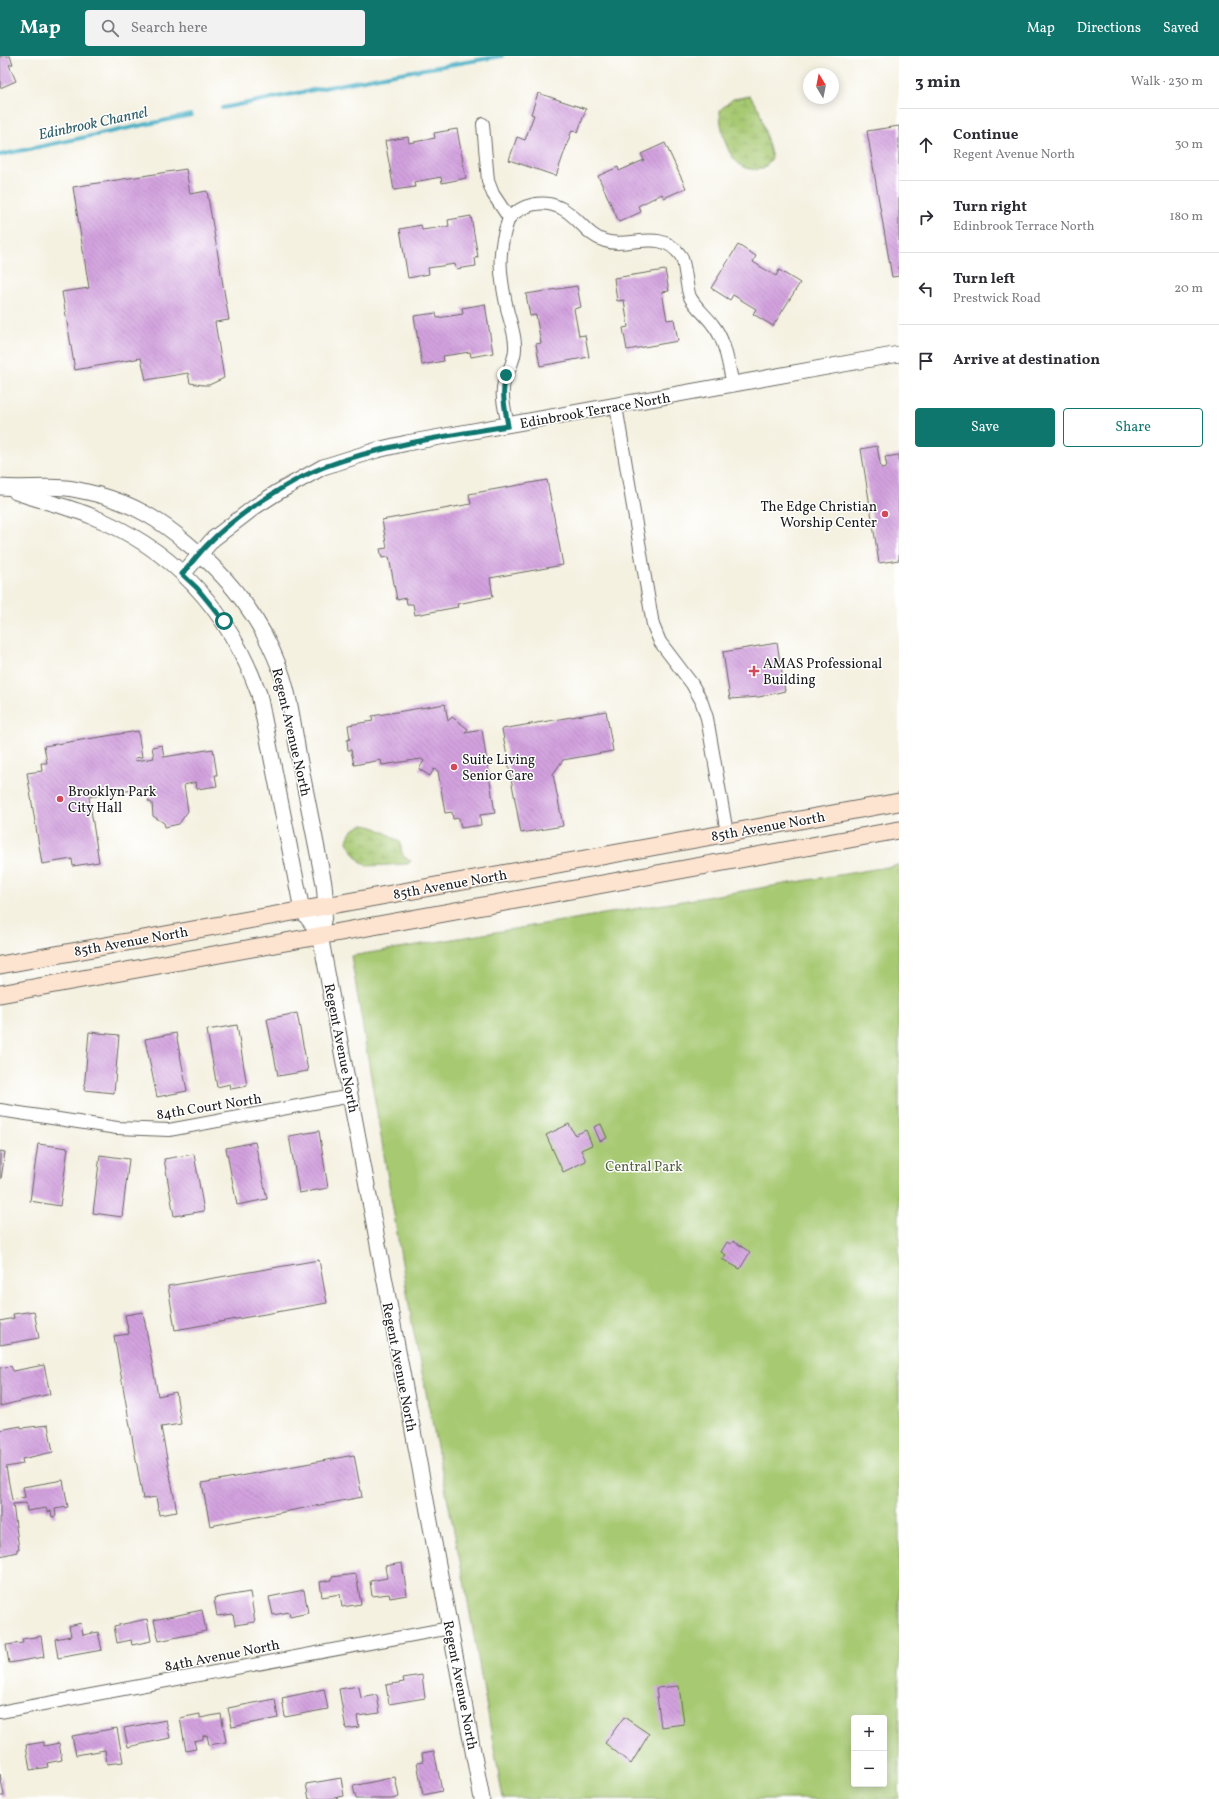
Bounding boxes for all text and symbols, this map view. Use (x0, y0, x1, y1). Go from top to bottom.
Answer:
search box (85, 10, 365, 46)
text: Map (20, 15, 61, 41)
icon: search (99, 17, 121, 39)
text: Search here (131, 18, 208, 39)
text: Map (1027, 19, 1055, 38)
text: Directions (1077, 19, 1141, 38)
text: Saved (1163, 19, 1199, 38)
north arrow (803, 68, 839, 104)
text: 3 min (915, 71, 961, 94)
text: Walk · 230 m (1131, 73, 1203, 91)
water label: Edinbrook Channel (37, 103, 150, 146)
text: Continue (953, 125, 1018, 146)
icon: ahead (915, 134, 937, 156)
text: 30 m (1175, 136, 1203, 154)
text: Regent Avenue North (953, 146, 1075, 164)
text: Turn right (953, 197, 1027, 218)
icon: right (915, 206, 937, 228)
text: 180 m (1169, 208, 1203, 226)
text: Edinbrook Terrace North (953, 218, 1095, 236)
text: Turn left (953, 269, 1015, 290)
icon: left (915, 278, 937, 300)
text: 20 m (1174, 280, 1203, 298)
text: Prestwick Road (953, 290, 1041, 308)
icon: arrive (915, 350, 937, 372)
text: Arrive at destination (953, 350, 1100, 371)
route end (497, 366, 515, 384)
street label: Edinbrook Terrace North (519, 389, 672, 434)
button: Save (915, 408, 1055, 447)
button: Share (1063, 408, 1203, 447)
place label: The Edge Christian Worship Center (760, 498, 877, 533)
marker: The Edge Christian Worship Center (880, 509, 890, 519)
route start (215, 612, 233, 630)
place label: AMAS Professional Building (763, 655, 882, 690)
marker: AMAS Professional Building (748, 665, 760, 677)
street label: Regent Avenue North (267, 666, 315, 798)
place label: Suite Living Senior Care (462, 751, 535, 786)
marker: Suite Living Senior Care (449, 762, 459, 772)
place label: Brooklyn Park City Hall (68, 783, 157, 818)
marker: Brooklyn Park City Hall (55, 794, 65, 804)
street label: 85th Avenue North (710, 808, 827, 847)
street label: 85th Avenue North (392, 866, 509, 905)
street label: 85th Avenue North (73, 923, 190, 962)
street label: Regent Avenue North (319, 982, 362, 1115)
street label: 84th Court North (155, 1090, 263, 1125)
park label: Central Park (605, 1158, 683, 1177)
street label: Regent Avenue North (377, 1301, 420, 1434)
street label: Regent Avenue North (438, 1619, 481, 1752)
street label: 84th Avenue North (163, 1636, 281, 1677)
map controls (851, 1715, 887, 1787)
button: + (851, 1715, 887, 1751)
button: − (851, 1751, 887, 1787)

